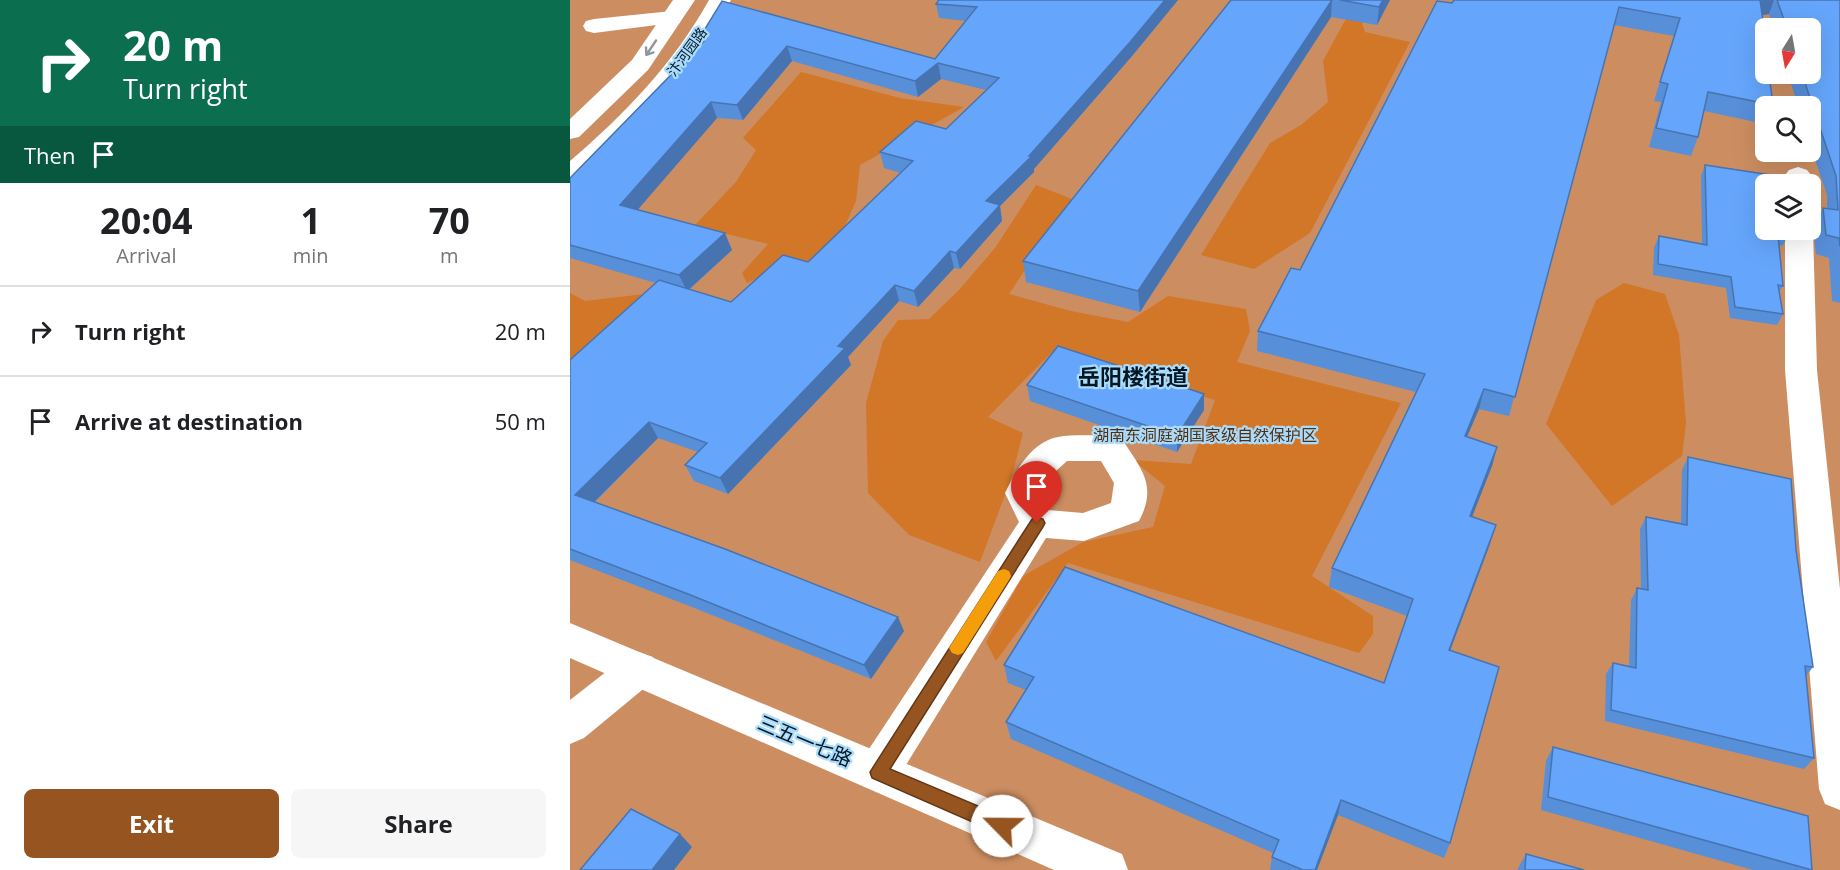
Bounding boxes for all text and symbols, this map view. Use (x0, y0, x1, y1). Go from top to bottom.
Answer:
text: 20 m (123, 16, 223, 73)
north arrow (1755, 18, 1821, 84)
map controls (1755, 18, 1821, 240)
street label: 汴河园路 (662, 23, 711, 80)
icon: right (24, 24, 102, 102)
one-way arrow (645, 40, 657, 56)
text: Turn right (123, 70, 248, 107)
button: search (1755, 96, 1821, 162)
icon: arrive (87, 138, 120, 171)
text: Then (24, 140, 75, 170)
button: layers (1755, 174, 1821, 240)
text: 20:04 (100, 196, 193, 245)
text: 1 (300, 196, 321, 245)
text: 70 (429, 196, 470, 245)
text: Arrival (116, 242, 177, 269)
text: min (293, 242, 329, 269)
text: m (440, 242, 459, 269)
icon: right (24, 315, 57, 348)
text: Turn right (75, 316, 186, 346)
text: 20 m (495, 316, 546, 346)
district label: 岳阳楼街道 (1078, 361, 1188, 391)
icon: arrive (24, 405, 57, 438)
text: Arrive at destination (75, 406, 303, 436)
text: 50 m (495, 406, 546, 436)
park label: 湖南东洞庭湖国家级自然保护区 (1093, 424, 1317, 446)
pin (1011, 461, 1062, 523)
icon: arrive (1020, 470, 1053, 503)
street label: 三五一七路 (754, 709, 856, 773)
button: Exit (24, 789, 279, 858)
button: Share (291, 789, 546, 858)
position arrow (970, 794, 1034, 858)

